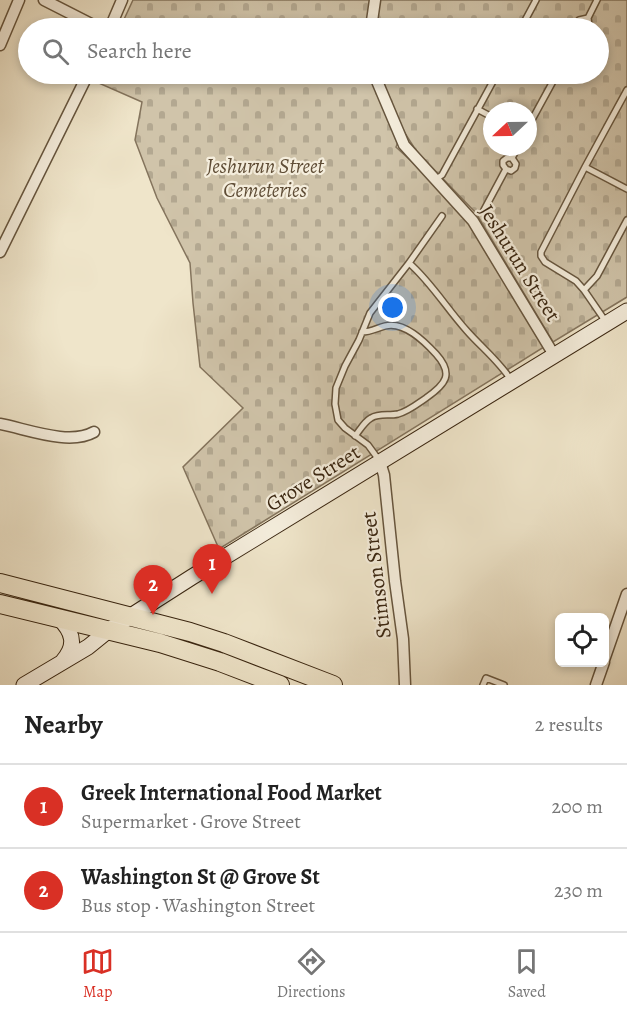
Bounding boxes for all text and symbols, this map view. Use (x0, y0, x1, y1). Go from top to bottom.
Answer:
search box (18, 18, 609, 84)
icon: search (39, 35, 72, 68)
text: Search here (87, 36, 192, 66)
north arrow (483, 102, 537, 156)
park label: Jeshurun Street Cemeteries (205, 152, 325, 204)
street label: Jeshurun Street (473, 199, 567, 327)
your location (378, 293, 407, 322)
street label: Grove Street (261, 438, 365, 518)
street label: Stimson Street (354, 510, 398, 640)
pin: 1 (192, 544, 232, 594)
pin: 2 (134, 566, 172, 615)
map controls (555, 613, 609, 667)
button: locate (555, 613, 609, 667)
text: Nearby (24, 707, 103, 742)
text: 2 results (535, 711, 603, 738)
text: Greek International Food Market (81, 778, 382, 808)
text: 1 (40, 793, 47, 820)
text: 200 m (552, 793, 603, 820)
text: Supermarket · Grove Street (81, 808, 301, 835)
text: Washington St @ Grove St (81, 862, 320, 892)
text: 2 (39, 877, 48, 904)
text: 230 m (554, 877, 603, 904)
text: Bus stop · Washington Street (81, 892, 315, 919)
tab: Map (81, 945, 114, 1003)
tab: Directions (277, 945, 345, 1003)
tab: Saved (508, 945, 546, 1003)

